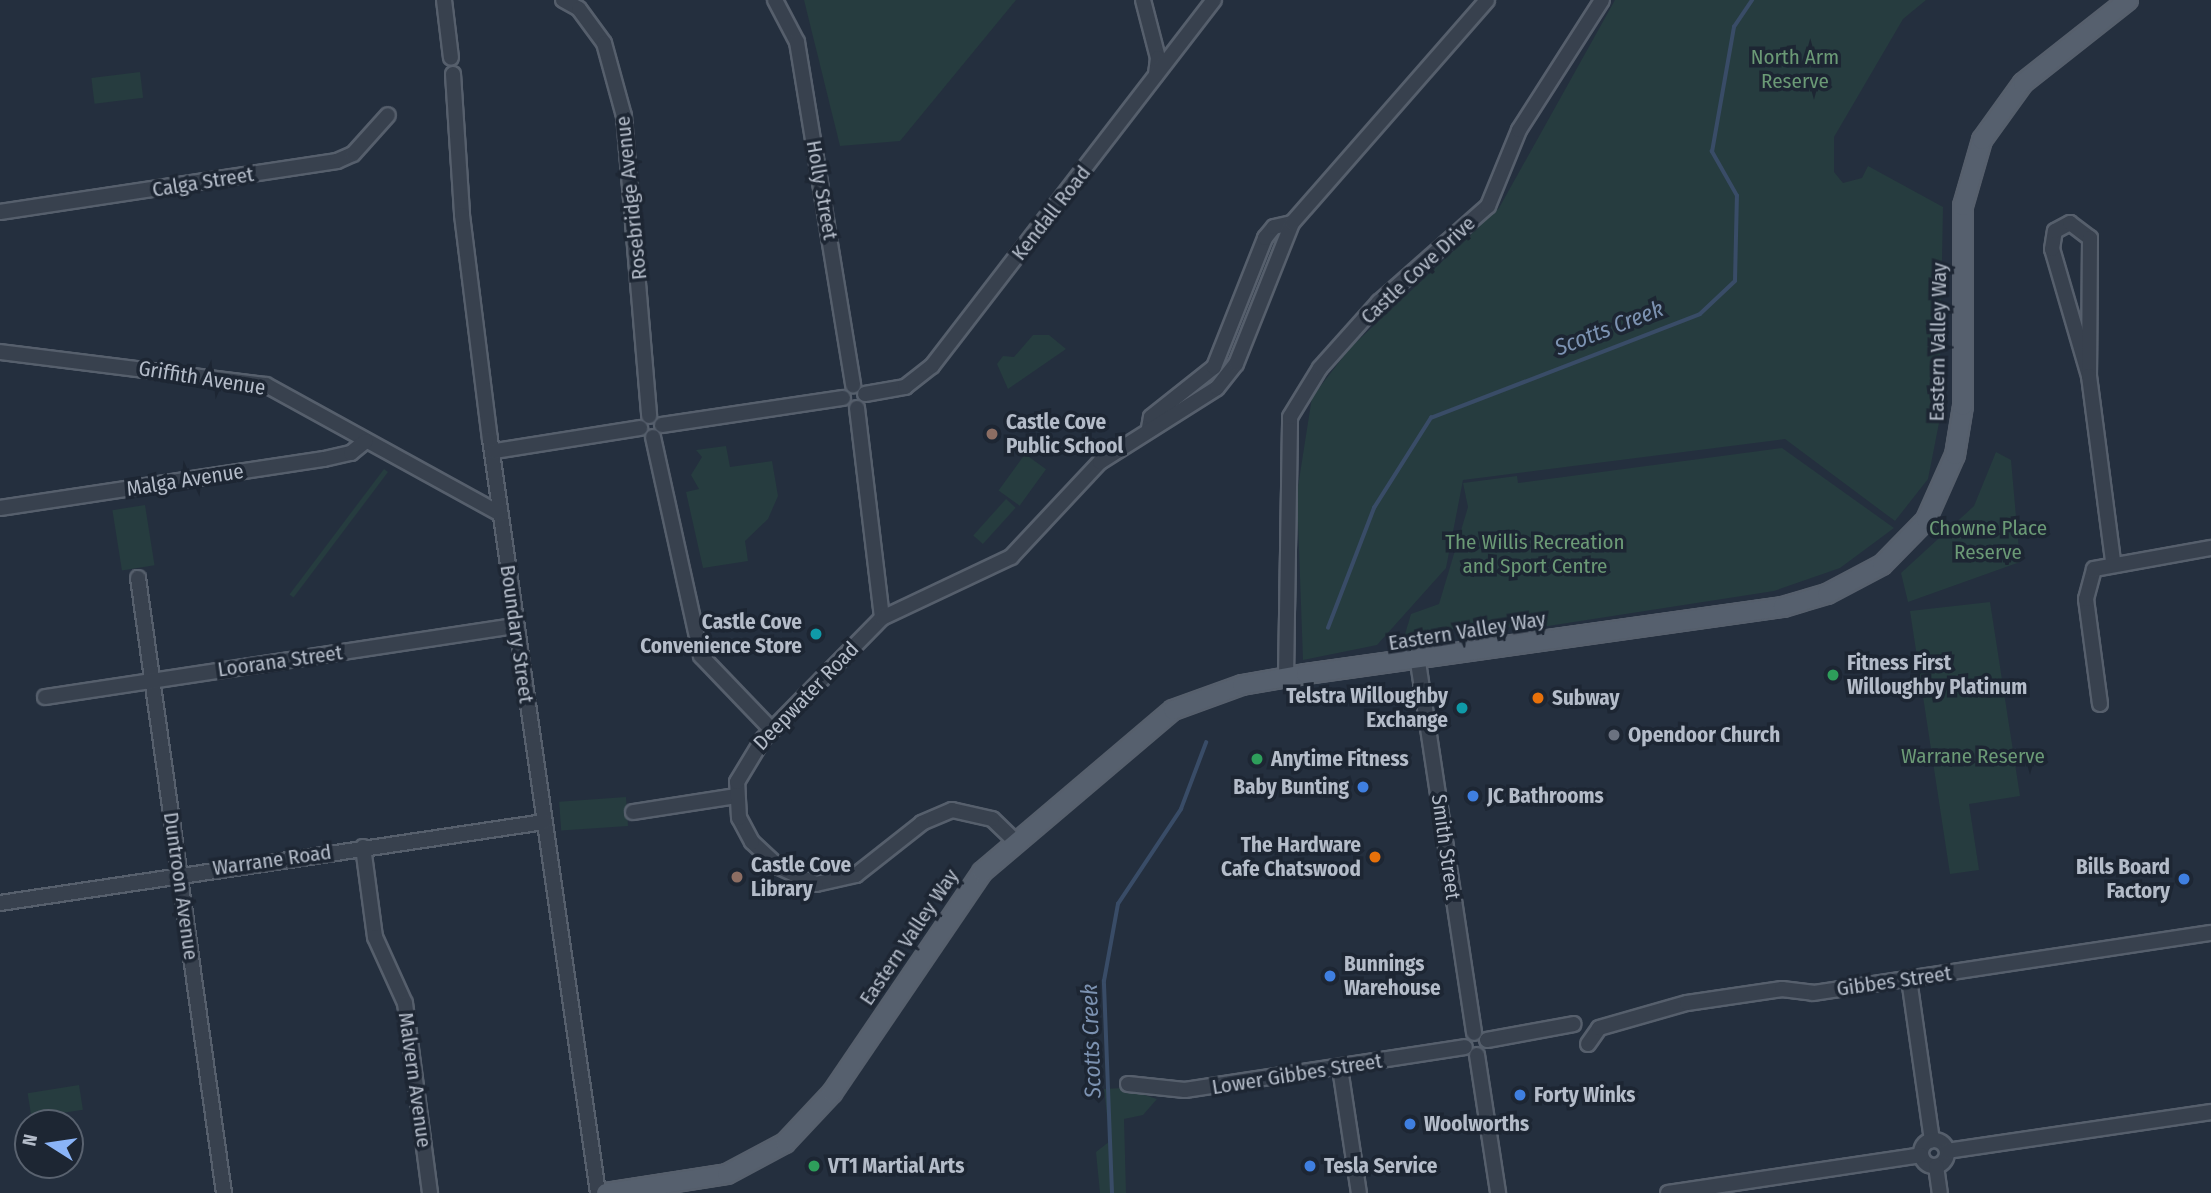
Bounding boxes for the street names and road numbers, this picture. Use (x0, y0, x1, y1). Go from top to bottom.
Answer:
street label: Rosebridge Avenue (610, 115, 652, 281)
street label: Holly Street (801, 138, 843, 242)
street label: Kendall Road (1006, 161, 1096, 265)
street label: Calga Street (150, 162, 256, 202)
street label: Castle Cove Drive (1356, 211, 1480, 329)
street label: Eastern Valley Way (1924, 262, 1952, 422)
street label: Griffith Avenue (137, 356, 267, 400)
street label: Malga Avenue (125, 458, 245, 502)
street label: Boundary Street (495, 563, 539, 705)
street label: Eastern Valley Way (1387, 606, 1547, 656)
street label: Deepwater Road (748, 637, 864, 755)
street label: Loorana Street (216, 640, 344, 682)
street label: Smith Street (1426, 793, 1466, 901)
street label: Duntroon Avenue (158, 810, 204, 962)
street label: Warrane Road (211, 839, 333, 881)
street label: Eastern Valley Way (854, 864, 964, 1010)
street label: Gibbes Street (1835, 960, 1953, 1002)
street label: Malvern Avenue (393, 1011, 437, 1149)
street label: Lower Gibbes Street (1210, 1048, 1384, 1100)

